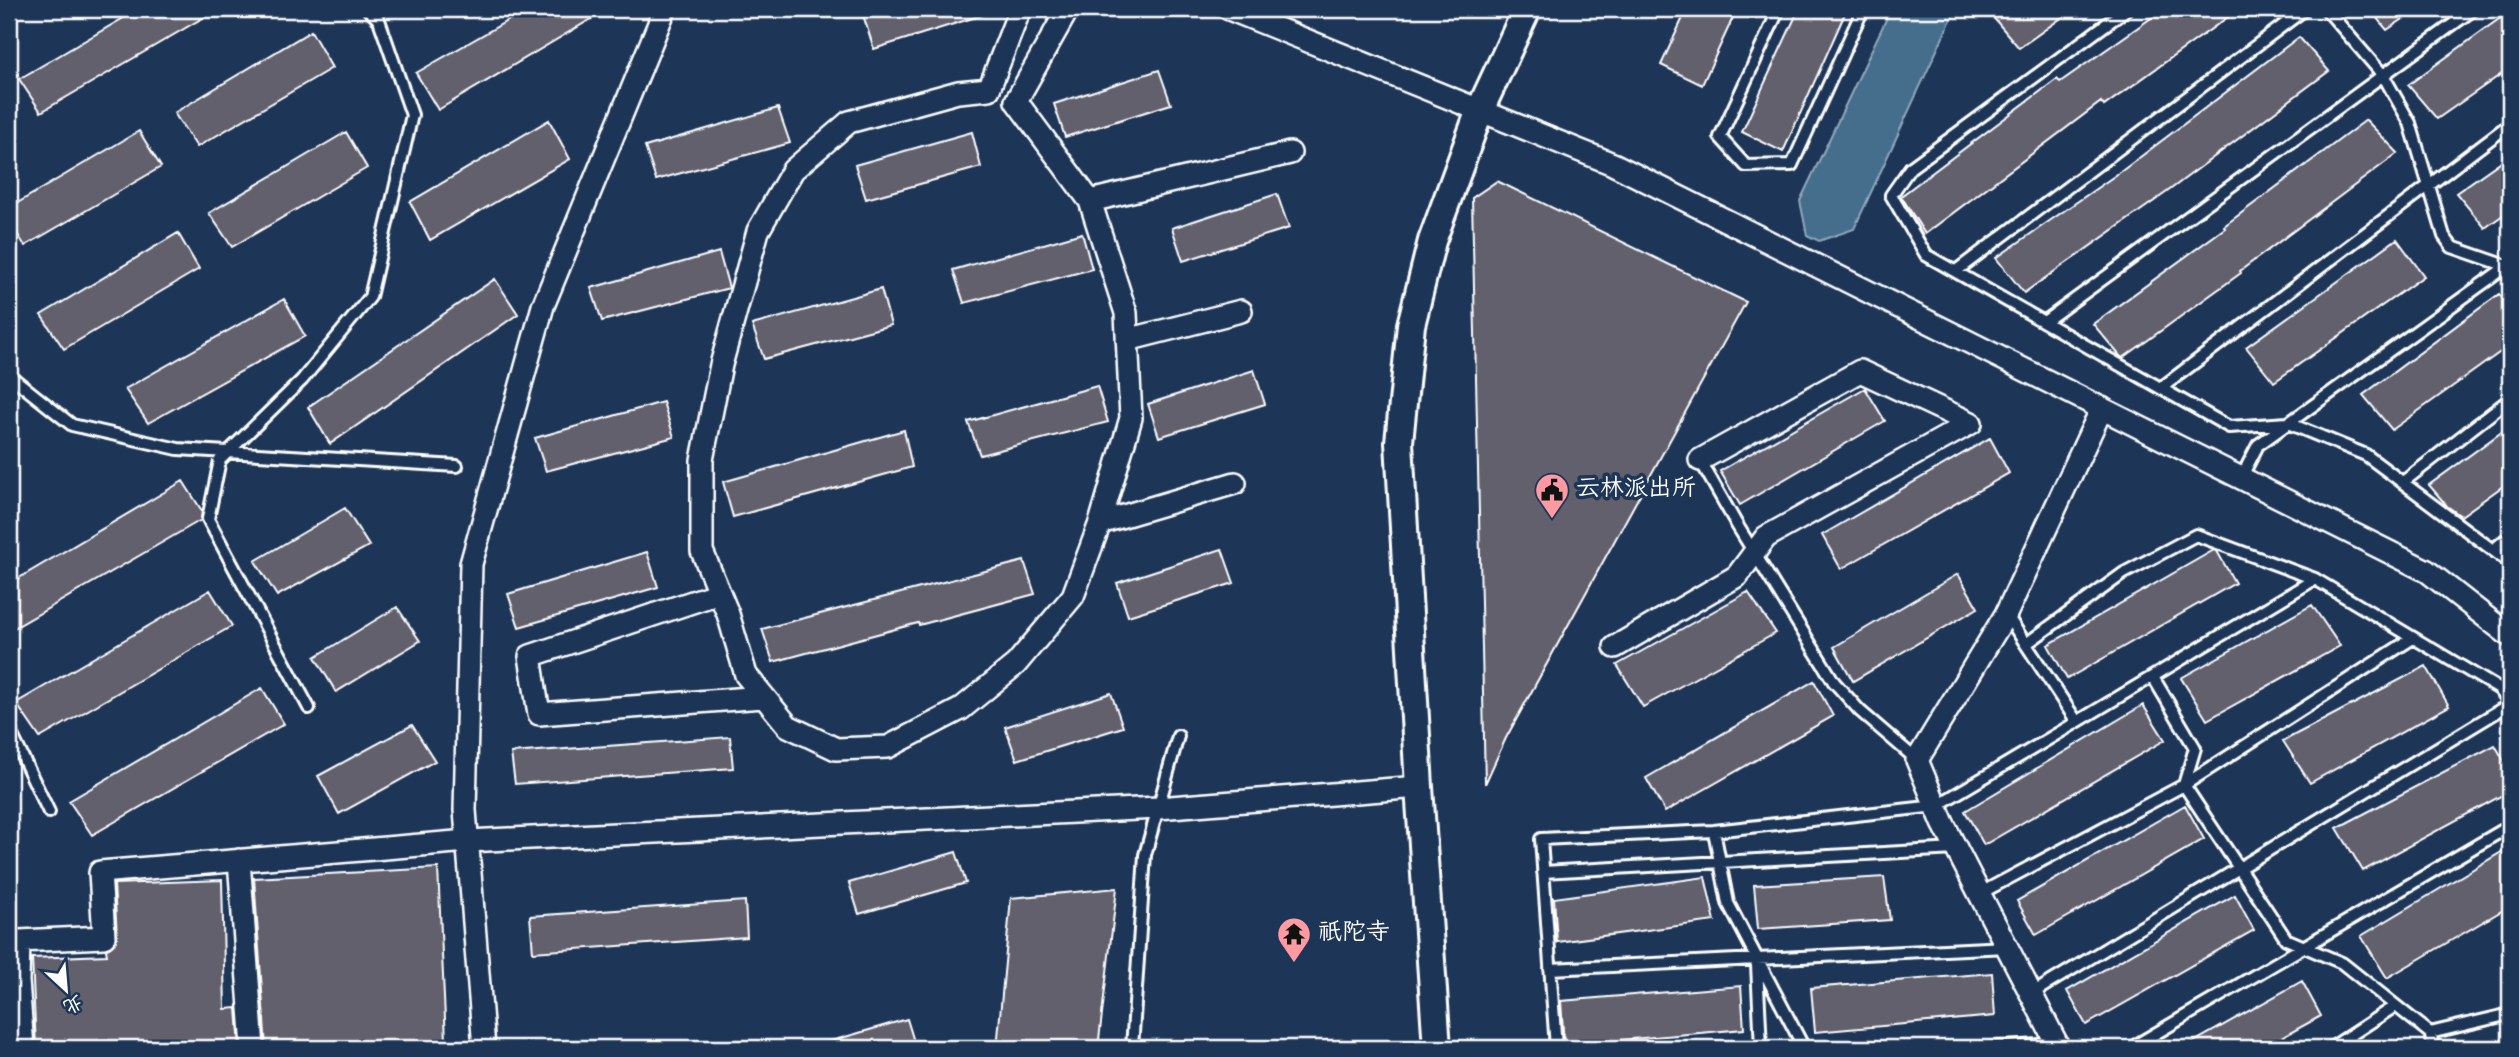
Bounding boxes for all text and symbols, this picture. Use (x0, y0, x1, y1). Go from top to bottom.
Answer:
public building icon: 云林派出所 (1533, 471, 1571, 520)
place label: 云林派出所 (1576, 473, 1696, 507)
temple icon: 祇陀寺 (1275, 915, 1313, 964)
place label: 祇陀寺 (1318, 917, 1390, 951)
north arrow (32, 956, 102, 1026)
text: 北 (57, 986, 86, 1018)

